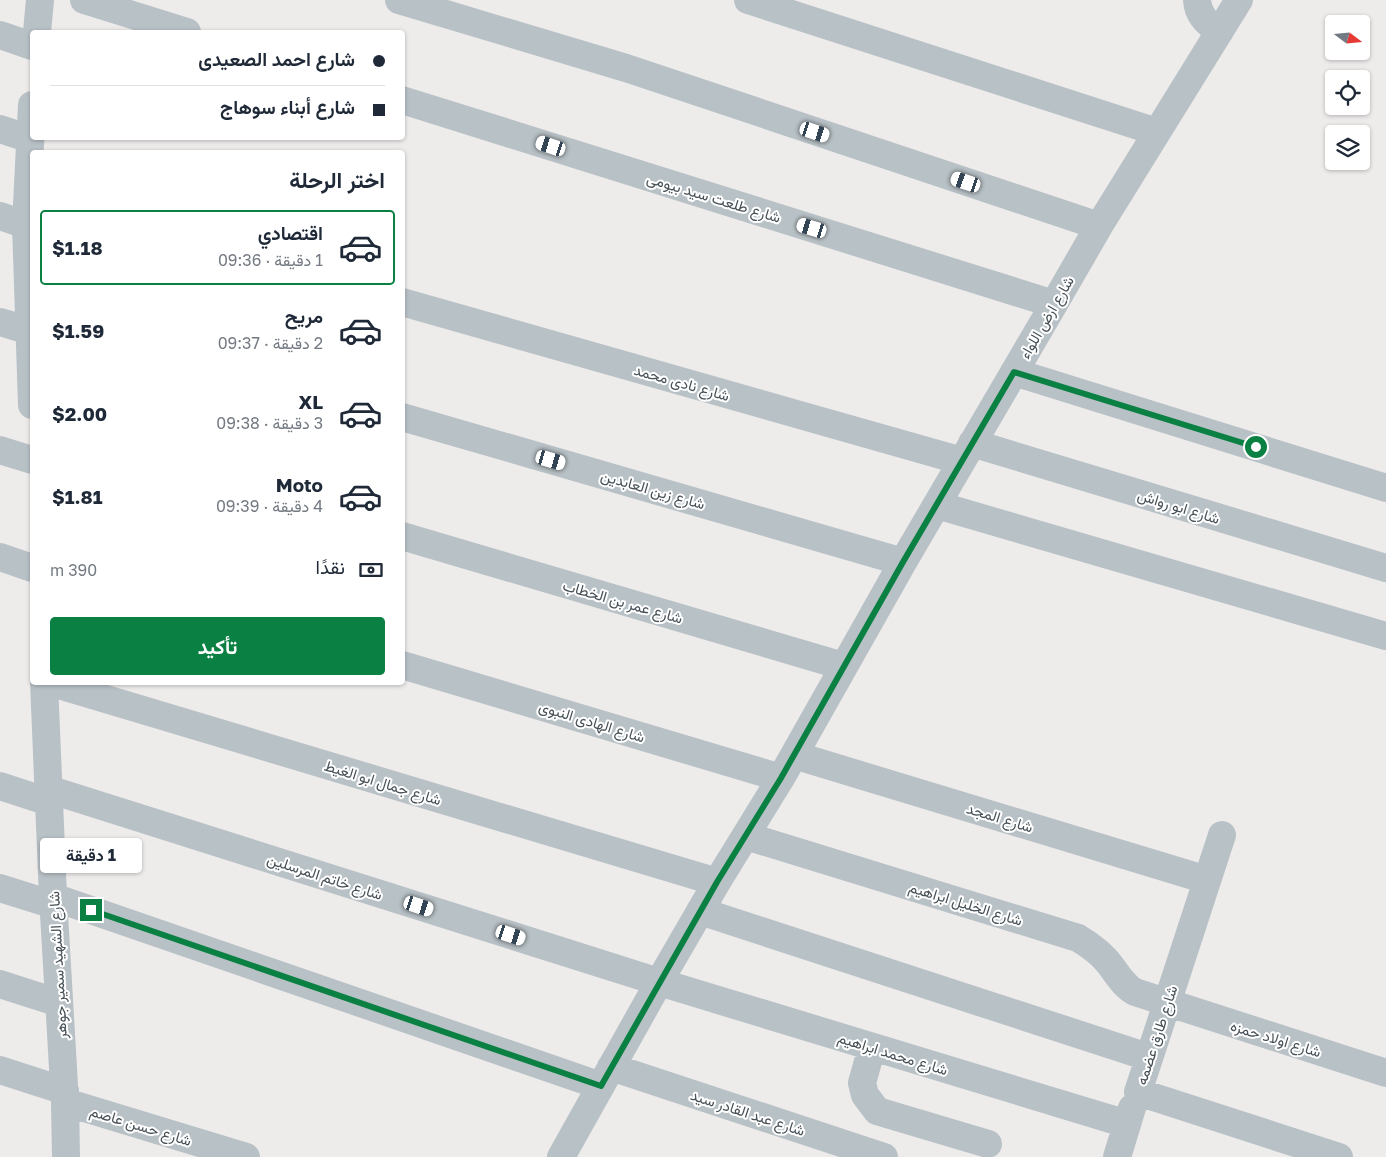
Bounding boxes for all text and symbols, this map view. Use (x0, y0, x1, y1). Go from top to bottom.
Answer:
north arrow (1325, 15, 1370, 60)
map controls (1325, 15, 1370, 170)
text: شارع احمد الصعيدى (198, 47, 355, 70)
button: locate (1325, 70, 1370, 115)
text: شارع أبناء سوهاج (220, 95, 355, 118)
car (798, 120, 831, 144)
button: layers (1325, 125, 1370, 170)
car (534, 134, 567, 158)
text: اختر الرحلة (289, 166, 385, 193)
street label: شارع طلعت سيد بيومى (644, 168, 783, 229)
car (949, 170, 982, 194)
car (795, 216, 828, 240)
text: اقتصادي (258, 221, 323, 244)
icon: car (338, 225, 383, 270)
text: $1.18 (52, 236, 103, 259)
text: 1 دقيقة · 09:36 (218, 250, 323, 270)
street label: شارع ارض اللواء (1015, 272, 1080, 363)
text: مريح (285, 304, 323, 327)
icon: car (338, 308, 383, 353)
text: $1.59 (52, 319, 104, 342)
text: 2 دقيقة · 09:37 (218, 333, 323, 353)
street label: شارع نادى محمد (631, 360, 732, 407)
text: XL (298, 390, 323, 413)
icon: car (338, 391, 383, 436)
text: $2.00 (52, 402, 107, 425)
text: 3 دقيقة · 09:38 (216, 413, 323, 433)
route start (1245, 436, 1267, 458)
car (534, 449, 567, 471)
street label: شارع زين العابدين (598, 466, 707, 515)
text: Moto (276, 473, 323, 496)
icon: car (338, 474, 383, 519)
text: $1.81 (52, 485, 103, 508)
street label: شارع ابو رواش (1135, 485, 1222, 530)
text: 4 دقيقة · 09:39 (216, 496, 323, 516)
text: نقدًا (316, 555, 345, 578)
icon: cash (357, 556, 385, 584)
text: 390 m (50, 560, 97, 580)
street label: شارع عمر بن الخطاب (560, 575, 685, 630)
button: تأكيد (50, 617, 385, 675)
street label: شارع الهادى النبوى (536, 696, 647, 749)
street label: شارع جمال ابو الغيط (321, 756, 444, 811)
street label: شارع المجد (964, 798, 1036, 839)
callout: 1 دقيقة (40, 838, 142, 872)
text: 1 دقيقة (66, 845, 116, 865)
street label: شارع خاتم المرسلين (264, 849, 385, 906)
street label: شارع الخليل ابراهيم (906, 877, 1025, 932)
street label: شارع الشهيد سمير جوهر (44, 890, 73, 1040)
car (402, 894, 435, 918)
route end (80, 899, 102, 921)
car (494, 923, 527, 947)
street label: شارع طارق عضمه (1131, 983, 1183, 1088)
street label: شارع اولاد حمزه (1228, 1016, 1324, 1063)
street label: شارع محمد ابراهيم (835, 1028, 950, 1081)
street label: شارع عبد القادر سيد (688, 1085, 808, 1142)
street label: شارع حسن عاصم (87, 1101, 194, 1152)

